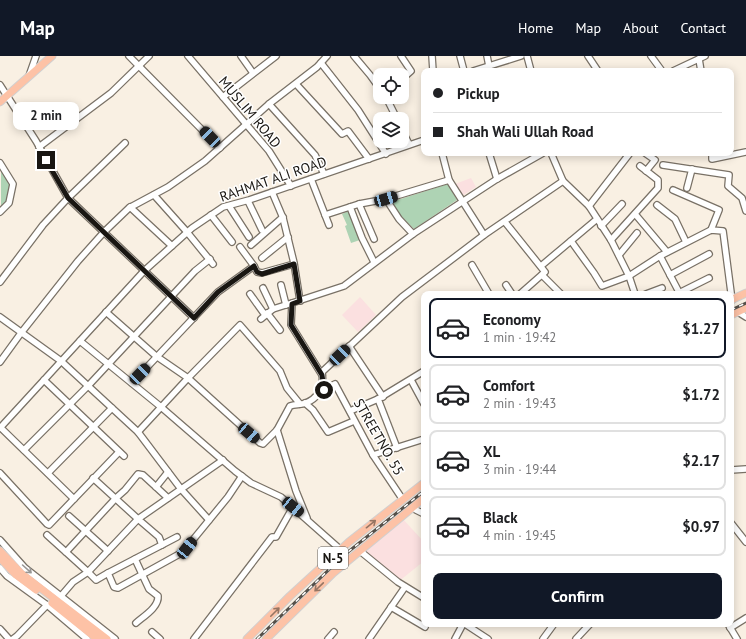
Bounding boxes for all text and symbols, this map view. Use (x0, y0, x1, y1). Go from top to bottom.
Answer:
text: Map (20, 16, 55, 40)
text: Home (518, 19, 553, 37)
text: Map (575, 19, 601, 37)
text: About (623, 19, 659, 37)
text: Contact (681, 19, 726, 37)
map controls (373, 68, 409, 148)
button: locate (373, 68, 409, 104)
street label: MUSLIM ROAD (215, 72, 285, 152)
text: Pickup (457, 84, 500, 103)
callout: 2 min (13, 102, 79, 130)
text: 2 min (30, 107, 62, 124)
button: layers (373, 112, 409, 148)
text: Shah Wali Ullah Road (457, 122, 594, 141)
car (197, 124, 223, 150)
route end (37, 151, 55, 169)
street label: RAHMAT ALI ROAD (217, 152, 329, 206)
car (373, 190, 399, 208)
icon: car (435, 310, 471, 346)
text: Economy (483, 310, 541, 329)
text: $1.27 (682, 319, 720, 338)
text: 1 min · 19:42 (483, 329, 556, 346)
car (327, 342, 353, 368)
car (127, 361, 153, 387)
icon: car (435, 376, 471, 412)
text: Comfort (483, 376, 535, 395)
route start (315, 381, 333, 399)
text: $1.72 (682, 385, 720, 404)
street label: STREETNO. 55 (350, 395, 408, 479)
text: 2 min · 19:43 (483, 395, 556, 412)
car (236, 421, 262, 445)
icon: car (435, 442, 471, 478)
text: XL (483, 442, 500, 461)
text: $2.17 (682, 451, 720, 470)
text: 3 min · 19:44 (483, 461, 556, 478)
car (280, 495, 306, 519)
icon: car (435, 508, 471, 544)
text: Black (483, 508, 518, 527)
text: $0.97 (682, 517, 720, 536)
one-way arrow (366, 520, 377, 529)
text: 4 min · 19:45 (483, 527, 556, 544)
car (175, 535, 199, 561)
road number: N-5 (318, 547, 348, 569)
one-way arrow (22, 564, 32, 573)
button: Confirm (433, 573, 722, 619)
one-way arrow (314, 582, 324, 591)
one-way arrow (270, 607, 280, 617)

